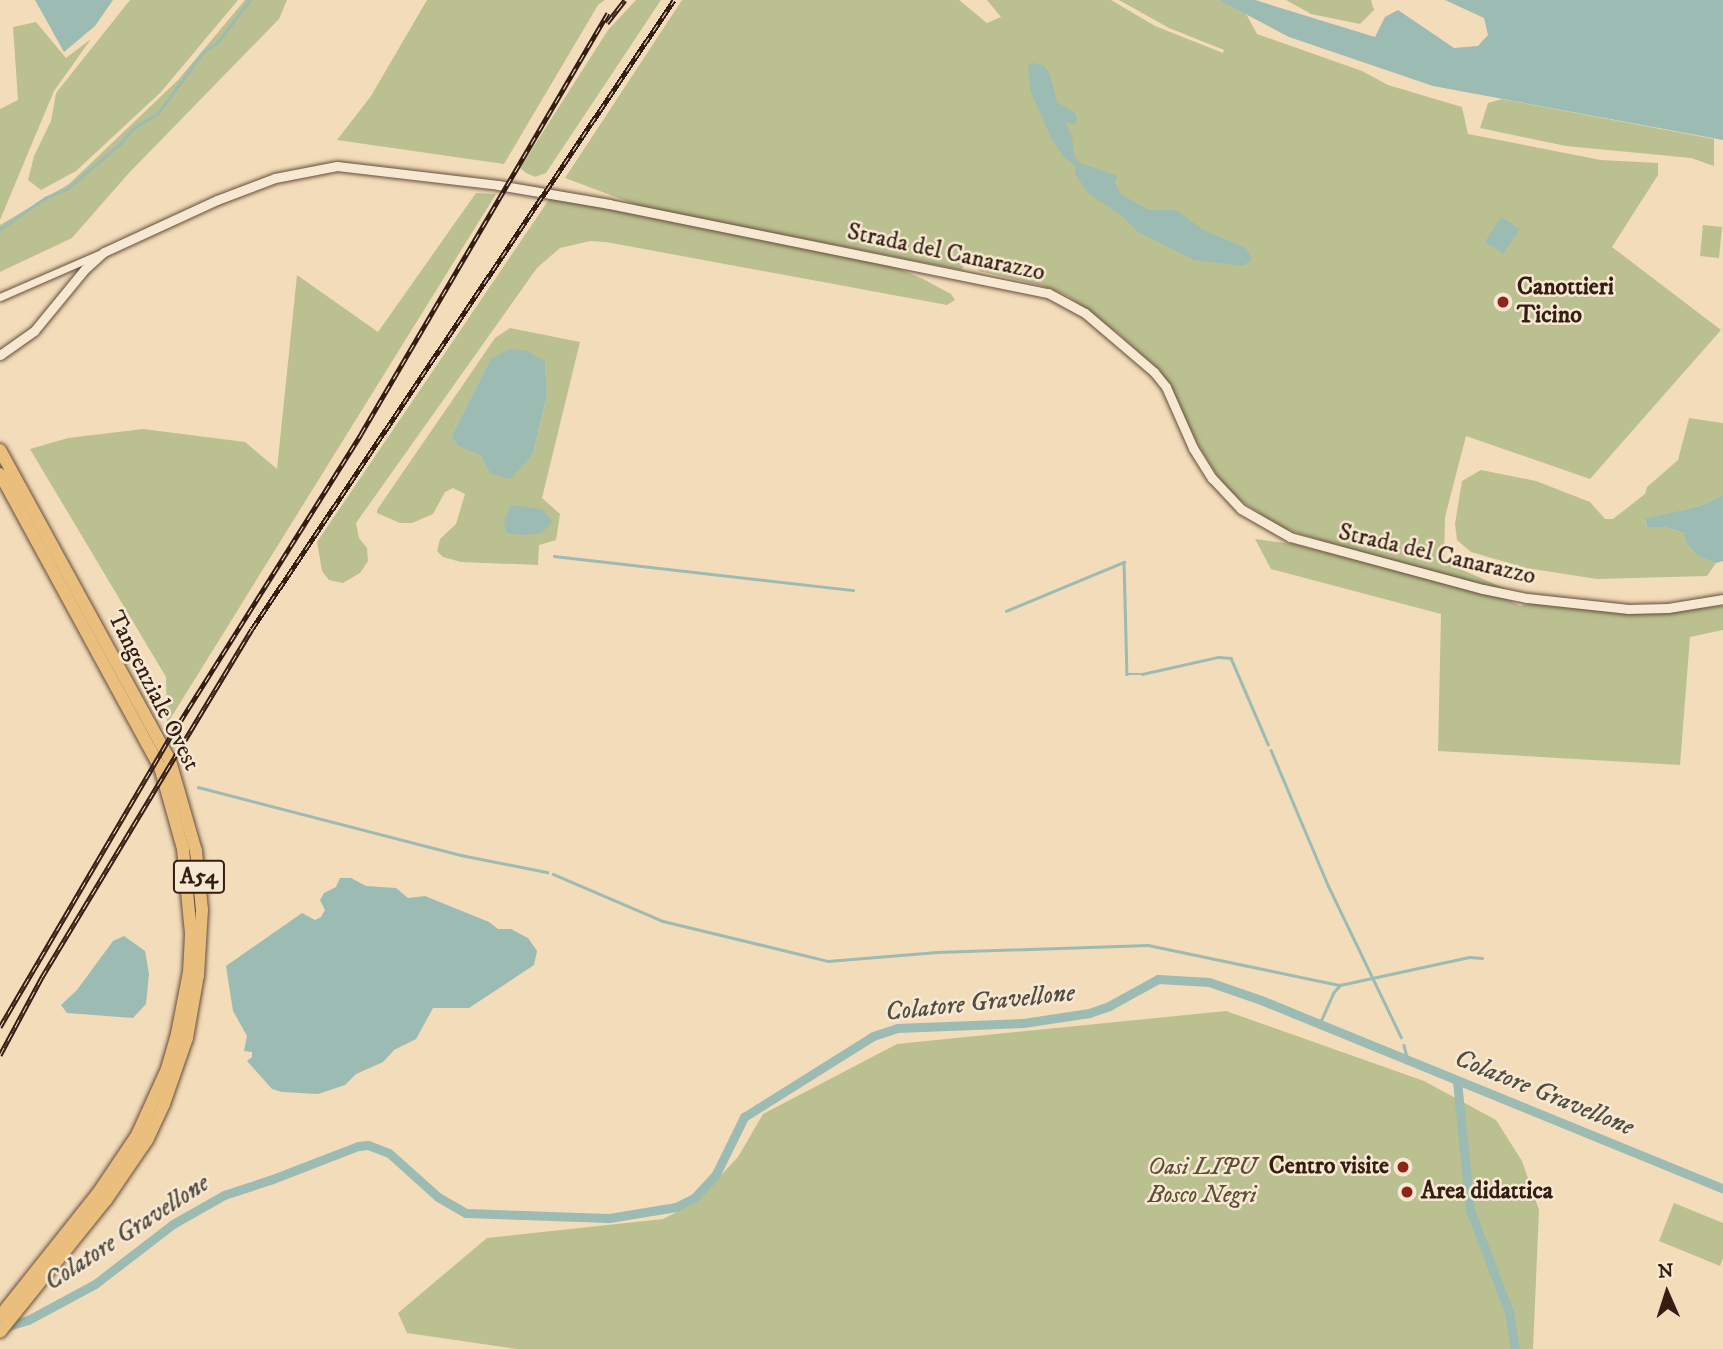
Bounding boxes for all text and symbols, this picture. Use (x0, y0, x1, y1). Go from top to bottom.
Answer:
street label: Strada del Canarazzo (844, 218, 1048, 288)
place label: Canottieri Ticino (1517, 274, 1614, 330)
marker: Canottieri Ticino (1495, 294, 1511, 310)
street label: Strada del Canarazzo (1336, 518, 1538, 592)
street label: Tangenziale Ovest (100, 606, 206, 776)
road number: A54 (173, 858, 225, 897)
water label: Colatore Gravellone (884, 978, 1076, 1028)
water label: Colatore Gravellone (1450, 1043, 1638, 1143)
place label: Centro visite (1269, 1153, 1389, 1181)
park label: Oasi LIPU Bosco Negri (1148, 1154, 1256, 1210)
marker: Centro visite (1395, 1159, 1411, 1175)
water label: Colatore Gravellone (39, 1168, 215, 1298)
place label: Area didattica (1421, 1178, 1553, 1206)
marker: Area didattica (1399, 1184, 1415, 1200)
north arrow (1632, 1258, 1702, 1328)
text: N (1657, 1260, 1674, 1283)

